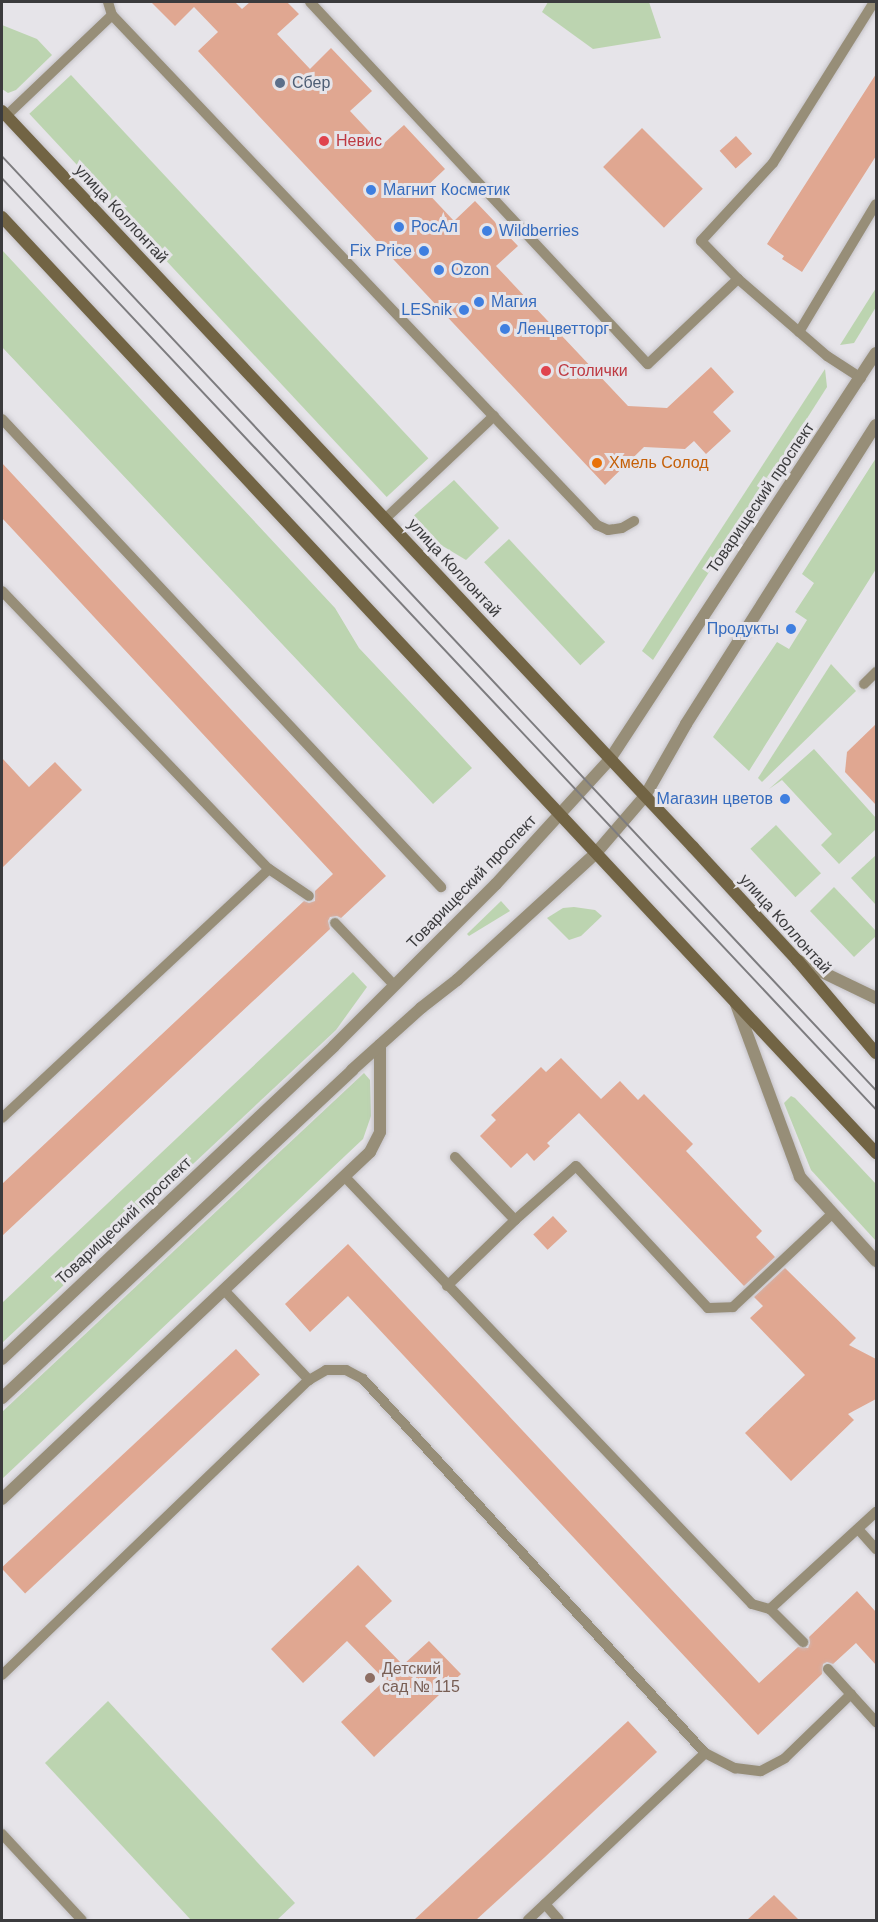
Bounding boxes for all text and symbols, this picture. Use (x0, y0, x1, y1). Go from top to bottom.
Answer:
place label: Сбер (292, 73, 330, 93)
marker: Сбер (273, 76, 287, 90)
place label: Невис (336, 131, 382, 151)
marker: Невис (317, 134, 331, 148)
street label: улица Коллонтай (70, 161, 172, 267)
place label: Магнит Косметик (383, 180, 510, 200)
marker: Магнит Косметик (364, 183, 378, 197)
place label: РосАл (411, 217, 458, 237)
marker: РосАл (392, 220, 406, 234)
place label: Wildberries (499, 221, 579, 241)
marker: Wildberries (480, 224, 494, 238)
place label: Fix Price (350, 241, 412, 261)
marker: Fix Price (417, 244, 431, 258)
place label: Ozon (451, 260, 489, 280)
marker: Ozon (432, 263, 446, 277)
place label: Магия (491, 292, 537, 312)
marker: Магия (472, 295, 486, 309)
place label: LESnik (401, 300, 452, 320)
marker: LESnik (457, 303, 471, 317)
place label: Ленцветторг (517, 319, 609, 339)
marker: Ленцветторг (498, 322, 512, 336)
place label: Столички (558, 361, 628, 381)
marker: Столички (539, 364, 553, 378)
street label: Товарищеский проспект (703, 419, 819, 577)
place label: Хмель Солод (609, 453, 709, 473)
marker: Хмель Солод (590, 456, 604, 470)
street label: улица Коллонтай (403, 515, 505, 621)
place label: Продукты (707, 619, 779, 639)
marker: Продукты (784, 622, 798, 636)
place label: Магазин цветов (656, 789, 773, 809)
marker: Магазин цветов (778, 792, 792, 806)
street label: Товарищеский проспект (403, 811, 541, 953)
street label: улица Коллонтай (735, 870, 835, 978)
street label: Товарищеский проспект (52, 1153, 196, 1289)
place label: Детский сад № 115 (382, 1659, 460, 1697)
marker: Детский сад № 115 (363, 1671, 377, 1685)

